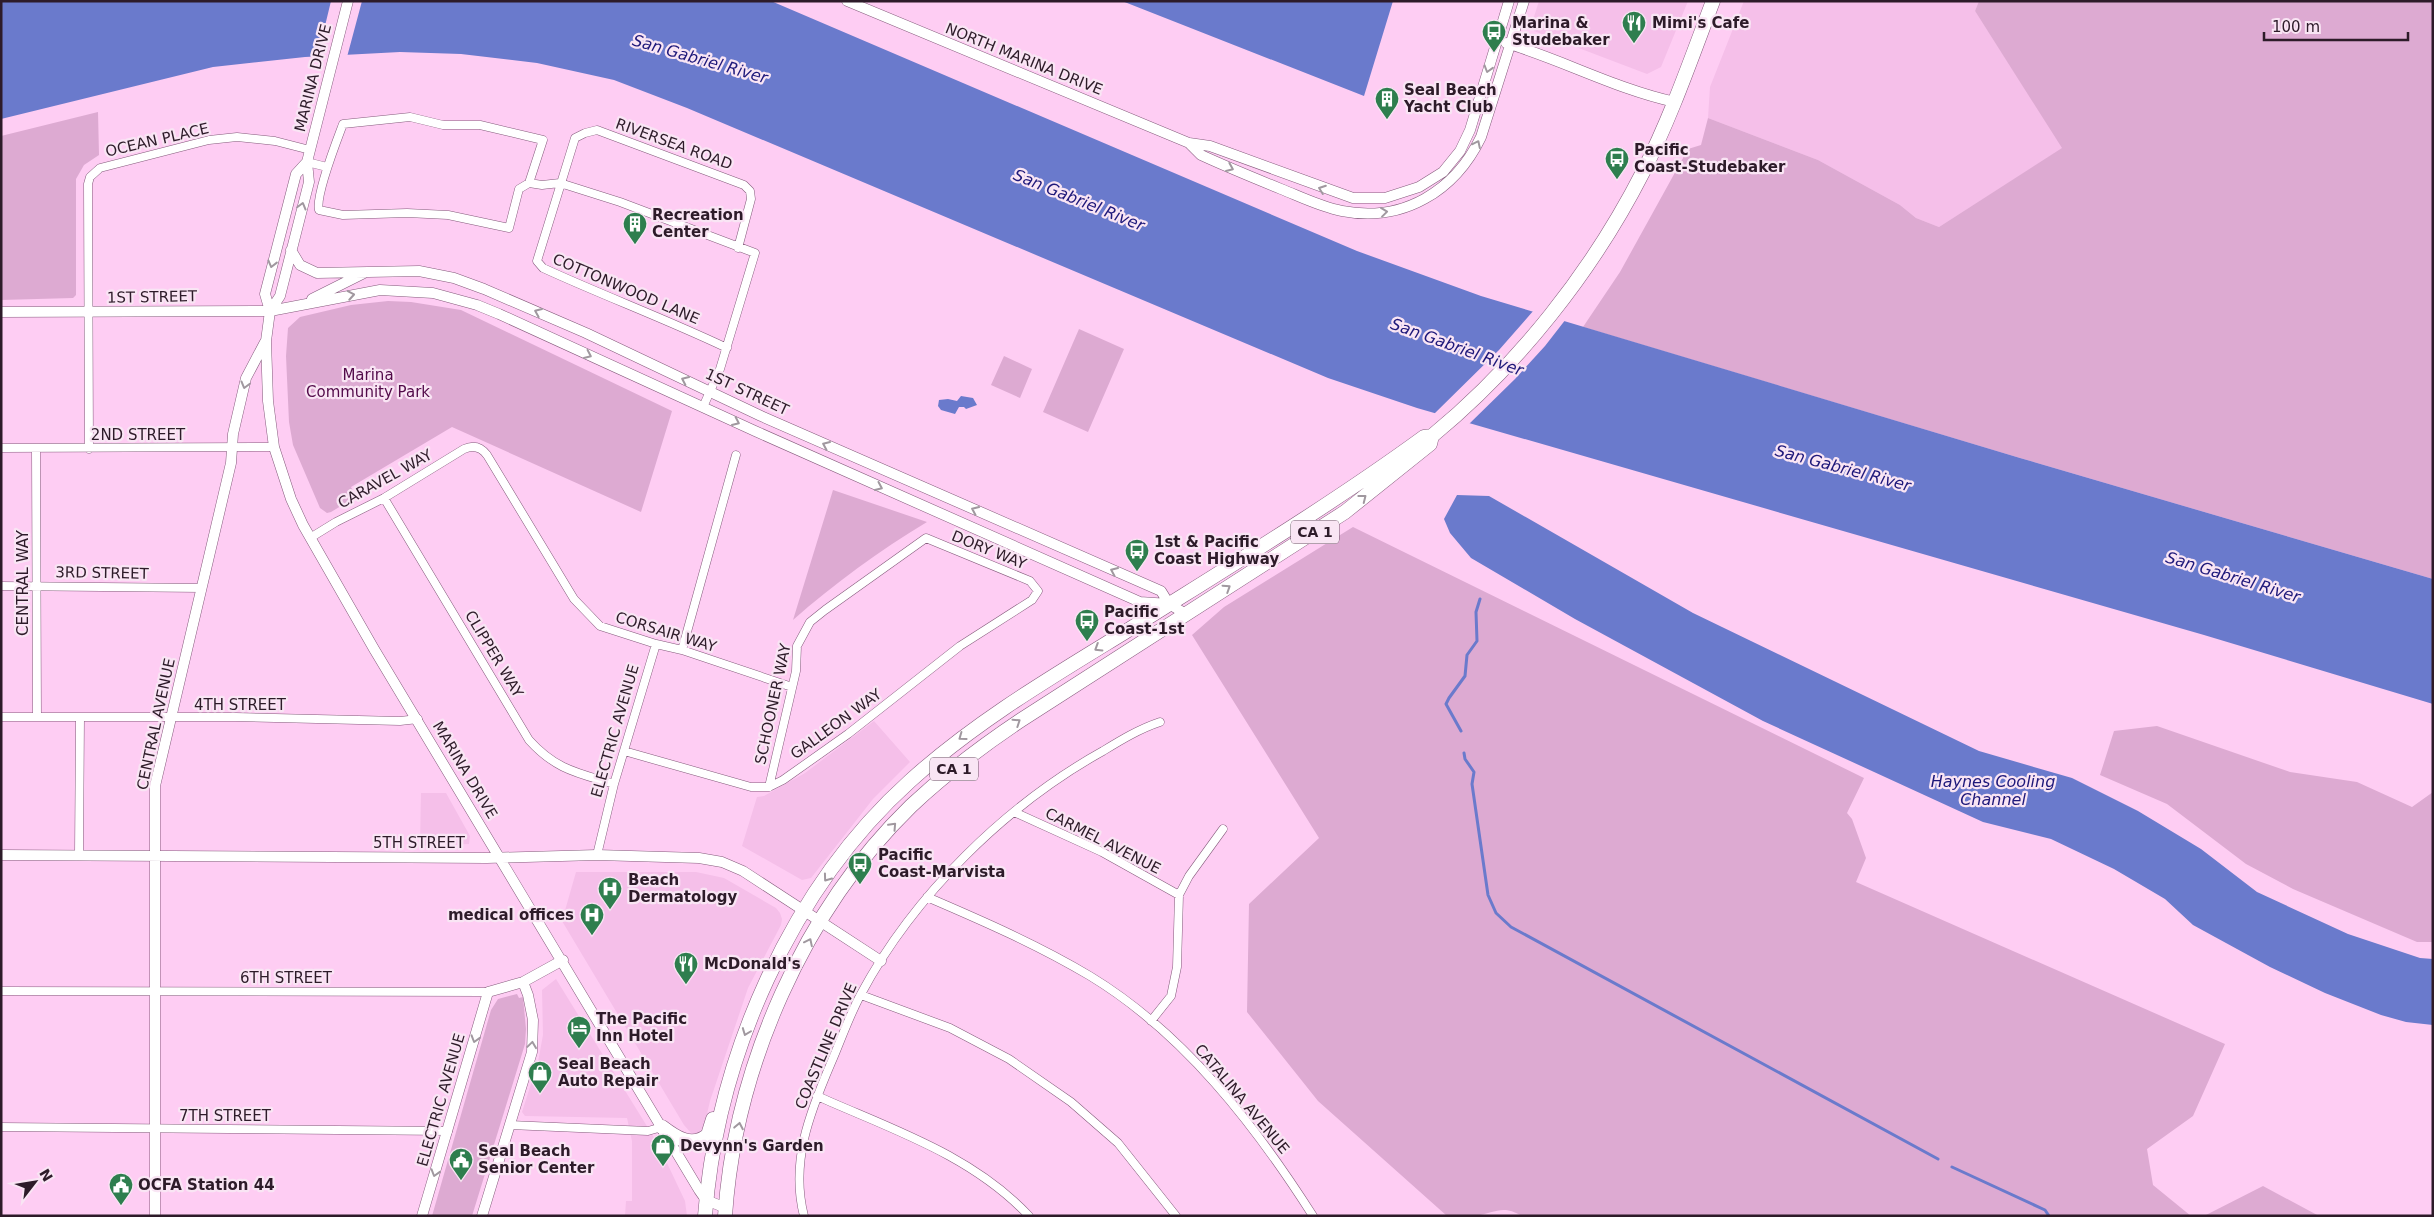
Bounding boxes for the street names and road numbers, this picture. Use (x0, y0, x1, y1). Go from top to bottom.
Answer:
street label: NORTH MARINA DRIVE (943, 19, 1105, 99)
street label: MARINA DRIVE (291, 22, 335, 134)
street label: RIVERSEA ROAD (613, 115, 735, 173)
street label: OCEAN PLACE (103, 119, 211, 161)
street label: COTTONWOOD LANE (550, 250, 702, 328)
street label: 1ST STREET (107, 287, 198, 307)
street label: 1ST STREET (702, 365, 792, 420)
street label: 2ND STREET (91, 426, 186, 444)
street label: CARAVEL WAY (335, 445, 436, 512)
road number: CA 1 (1291, 520, 1339, 544)
street label: DORY WAY (949, 527, 1030, 573)
street label: CENTRAL WAY (14, 529, 32, 636)
street label: 3RD STREET (55, 563, 150, 583)
street label: CLIPPER WAY (461, 607, 527, 701)
street label: CORSAIR WAY (613, 608, 719, 656)
street label: SCHOONER WAY (751, 641, 795, 766)
street label: CENTRAL AVENUE (133, 656, 179, 792)
street label: ELECTRIC AVENUE (587, 662, 643, 800)
street label: GALLEON WAY (787, 684, 886, 763)
street label: 4TH STREET (194, 696, 287, 714)
street label: MARINA DRIVE (429, 718, 501, 822)
road number: CA 1 (930, 758, 978, 781)
street label: CARMEL AVENUE (1042, 804, 1164, 878)
street label: 5TH STREET (373, 834, 466, 852)
street label: 6TH STREET (240, 969, 333, 987)
street label: COASTLINE DRIVE (791, 980, 861, 1112)
street label: ELECTRIC AVENUE (413, 1031, 469, 1169)
street label: CATALINA AVENUE (1191, 1041, 1293, 1157)
street label: 7TH STREET (179, 1107, 272, 1125)

